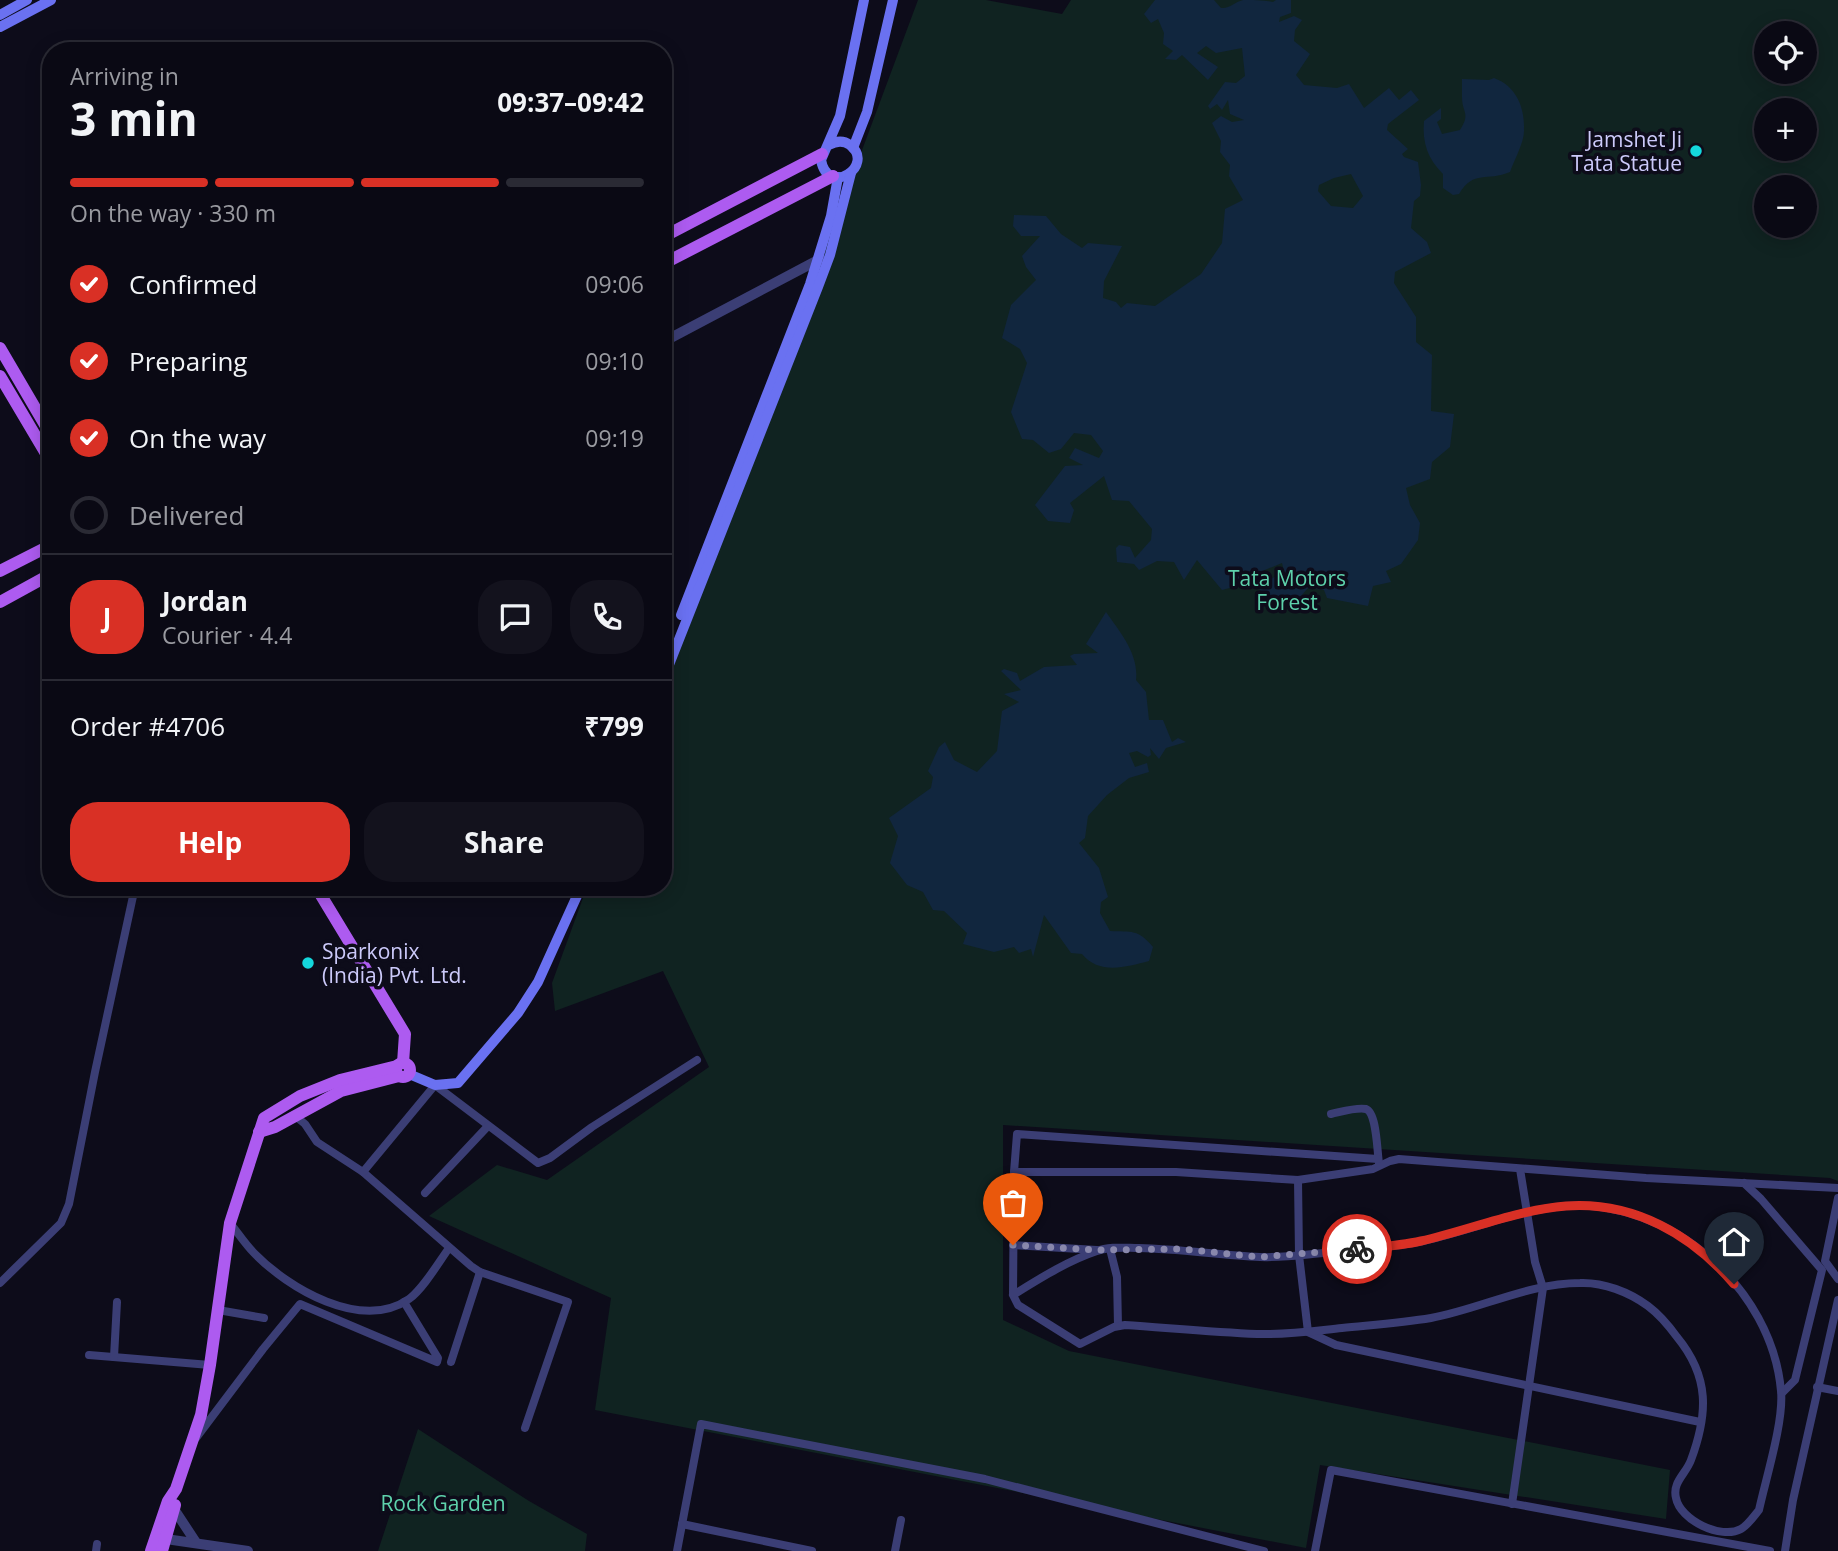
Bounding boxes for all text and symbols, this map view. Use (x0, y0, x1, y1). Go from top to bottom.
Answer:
map controls (1754, 21, 1817, 238)
button: locate (1754, 21, 1817, 84)
text: Arriving in (70, 60, 179, 92)
text: 09:37–09:42 (497, 84, 644, 120)
text: 3 min (70, 87, 198, 149)
button: + (1754, 98, 1817, 161)
place label: Jamshet Ji Tata Statue (1571, 125, 1682, 177)
marker: Jamshet Ji Tata Statue (1688, 143, 1704, 159)
button: − (1754, 175, 1817, 238)
text: On the way · 330 m (70, 197, 276, 229)
icon: check (70, 265, 108, 303)
text: Confirmed (129, 266, 257, 302)
text: 09:06 (585, 268, 644, 300)
icon: check (70, 342, 108, 380)
text: Preparing (129, 343, 247, 379)
text: 09:10 (585, 345, 644, 377)
icon: check (70, 419, 108, 457)
text: On the way (129, 420, 266, 456)
text: 09:19 (585, 422, 644, 454)
text: Delivered (129, 497, 244, 533)
park label: Tata Motors Forest (1228, 564, 1346, 616)
button: chat (478, 580, 552, 654)
button: phone (570, 580, 644, 654)
text: Jordan (162, 583, 248, 619)
text: J (103, 599, 111, 635)
text: Courier · 4.4 (162, 619, 292, 651)
text: Order #4706 (70, 708, 225, 744)
text: ₹799 (585, 708, 644, 744)
button: Help (70, 802, 350, 882)
button: Share (364, 802, 644, 882)
place label: Sparkonix (India) Pvt. Ltd. (322, 937, 467, 989)
marker: Sparkonix (India) Pvt. Ltd. (300, 955, 316, 971)
pin (983, 1173, 1043, 1245)
icon: bag (994, 1184, 1032, 1222)
pin (1704, 1212, 1764, 1284)
courier (1322, 1214, 1392, 1284)
icon: home (1715, 1223, 1753, 1261)
icon: bike (1338, 1230, 1376, 1268)
park label: Rock Garden (380, 1489, 506, 1517)

